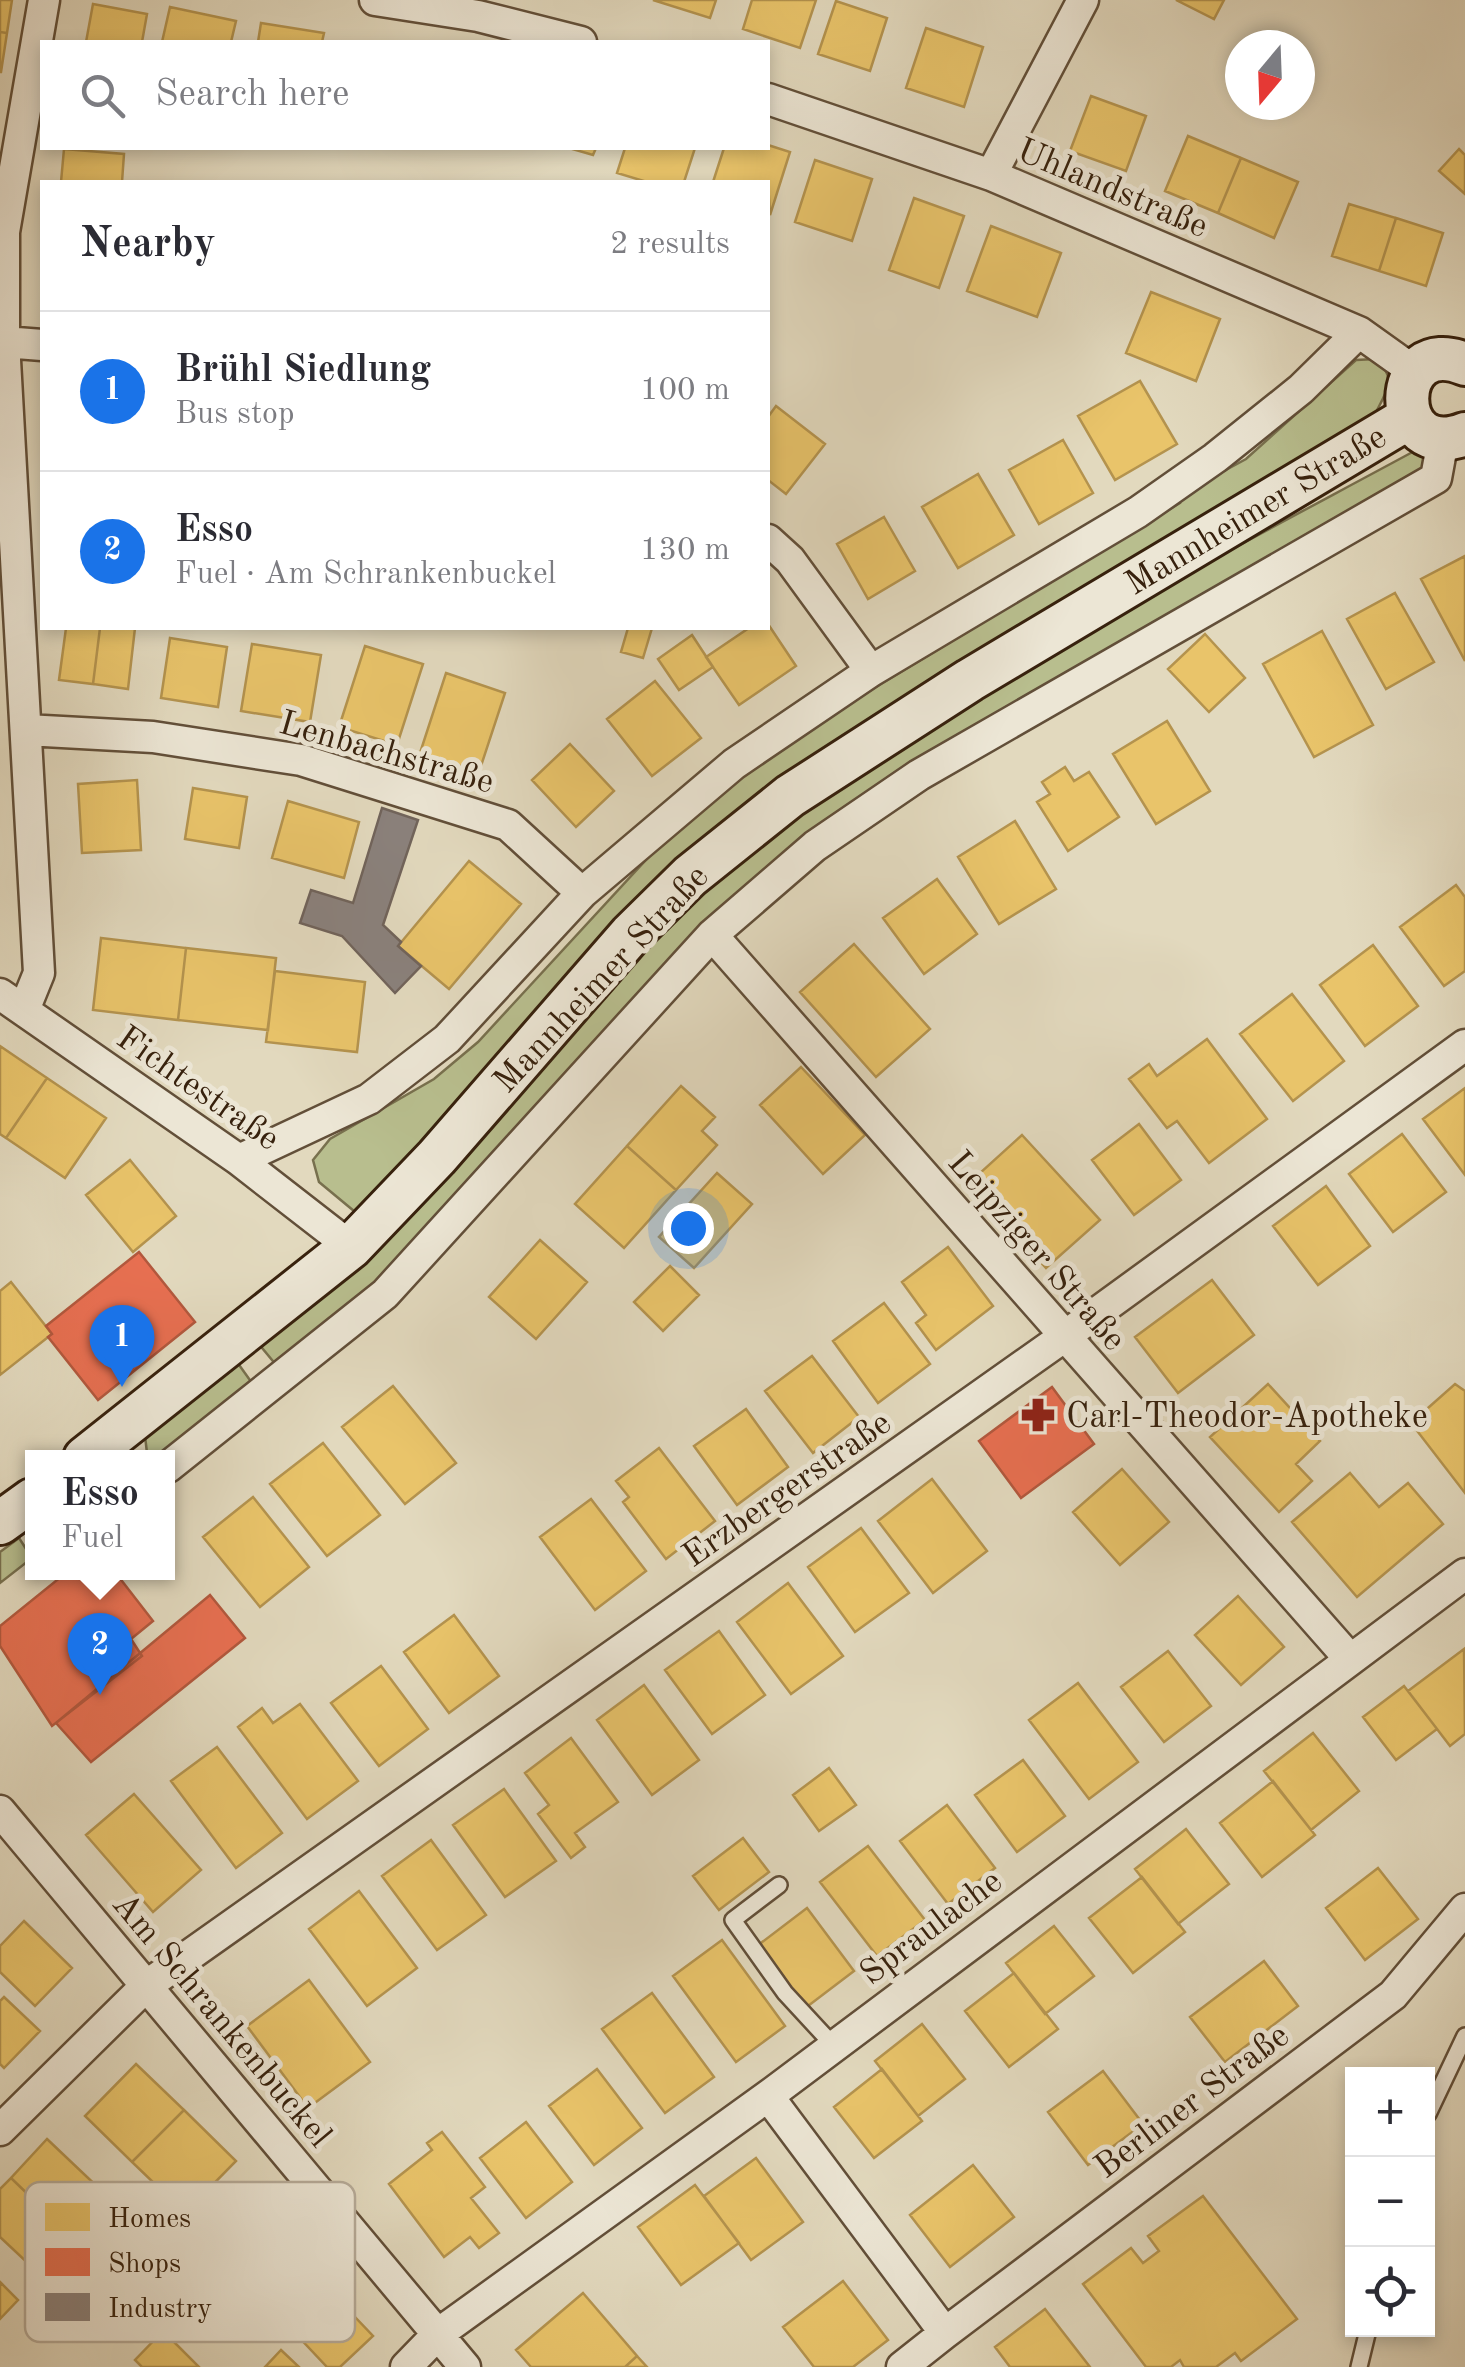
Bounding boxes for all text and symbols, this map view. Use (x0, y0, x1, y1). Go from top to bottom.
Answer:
north arrow (1225, 30, 1315, 120)
search box (40, 40, 770, 150)
icon: search (75, 68, 130, 123)
text: Search here (155, 76, 350, 114)
street label: Uhlandstraße (1011, 133, 1213, 245)
text: Nearby (80, 224, 216, 266)
text: 2 results (610, 229, 730, 261)
text: Brühl Siedlung (175, 352, 431, 390)
text: 1 (103, 375, 122, 407)
text: 100 m (640, 375, 730, 407)
text: Bus stop (175, 399, 295, 431)
street label: Mannheimer Straße (1120, 420, 1393, 603)
text: Esso (175, 512, 253, 550)
text: 2 (103, 535, 122, 567)
text: 130 m (640, 535, 730, 567)
text: Fuel · Am Schrankenbuckel (175, 559, 556, 591)
street label: Lenbachstraße (275, 706, 498, 801)
street label: Mannheimer Straße (488, 859, 716, 1100)
street label: Fichtestraße (110, 1020, 285, 1158)
street label: Leipziger Straße (940, 1145, 1132, 1358)
your location (663, 1203, 714, 1254)
pin: 1 (90, 1304, 154, 1387)
pharmacy icon: Carl-Theodor-Apotheke (1019, 1396, 1057, 1434)
place label: Carl-Theodor-Apotheke (1066, 1400, 1428, 1435)
street label: Erzbergerstraße (677, 1405, 898, 1575)
popup (25, 1450, 175, 1580)
text: Esso (61, 1476, 139, 1514)
text: Fuel (61, 1523, 123, 1555)
pin: 2 (68, 1612, 132, 1695)
street label: Spraulache (854, 1864, 1009, 1992)
street label: Am Schrankenbuckel (105, 1887, 337, 2154)
street label: Berliner Straße (1089, 2018, 1296, 2186)
map controls (1345, 2067, 1435, 2337)
button: + (1345, 2067, 1435, 2157)
button: − (1345, 2157, 1435, 2247)
legend (25, 2182, 355, 2342)
text: Homes (108, 2206, 191, 2234)
button: locate (1345, 2247, 1435, 2337)
text: Shops (108, 2251, 181, 2279)
text: Industry (108, 2296, 212, 2324)

